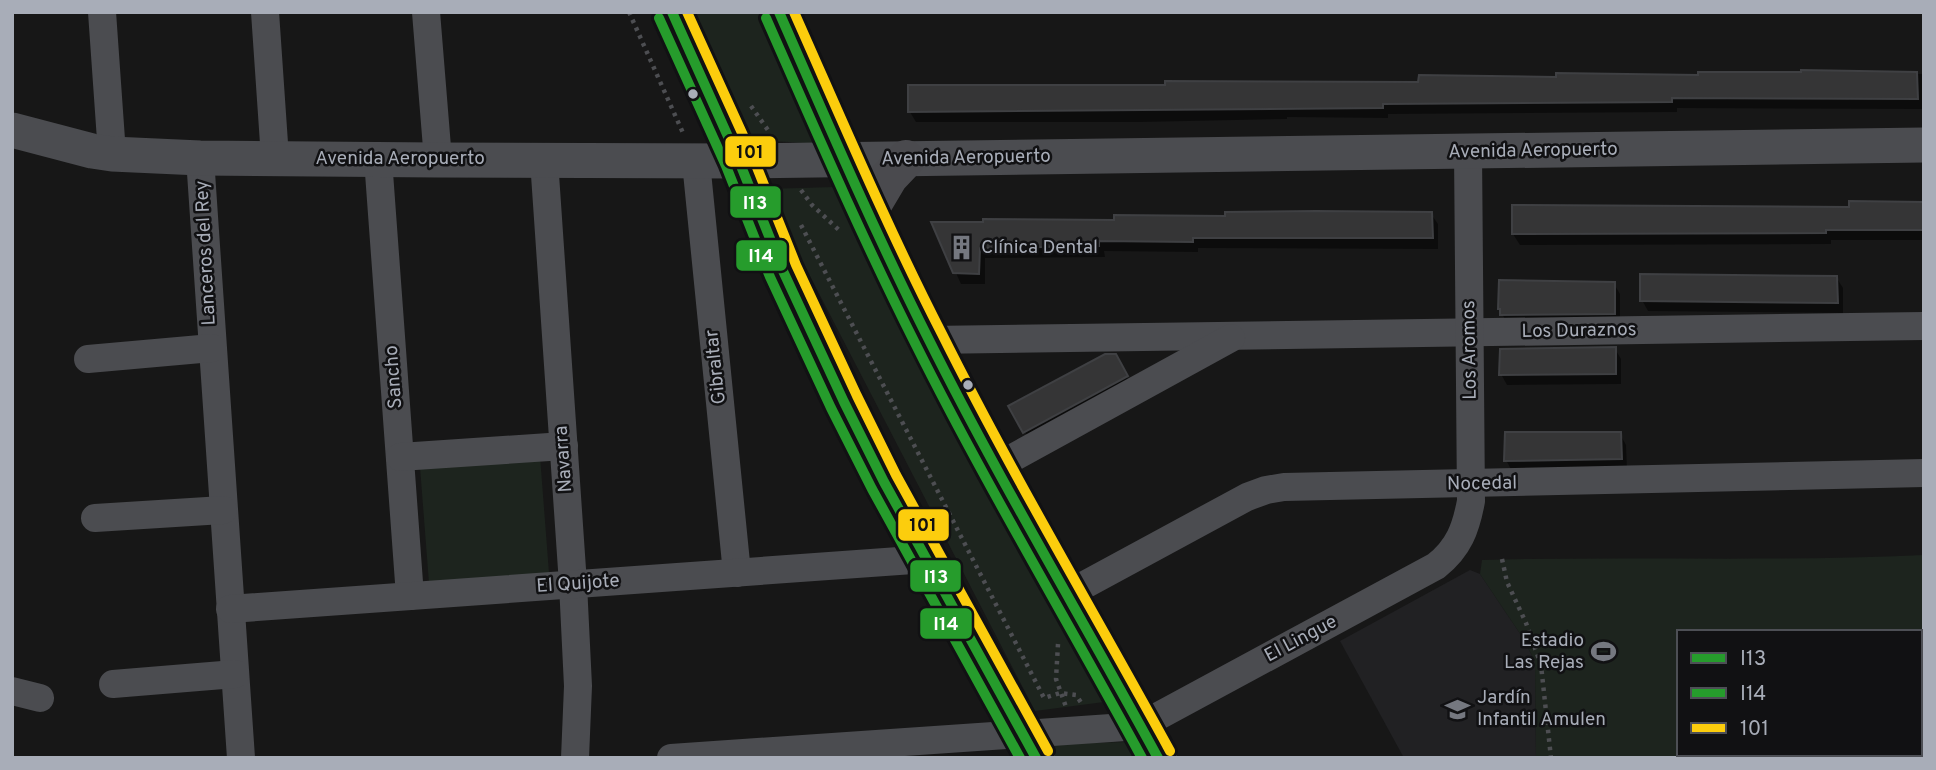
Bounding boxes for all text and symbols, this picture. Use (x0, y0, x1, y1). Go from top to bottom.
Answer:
unlabelled marker (686, 87, 700, 101)
line badge: 101 (724, 135, 777, 168)
street label: Avenida Aeropuerto (1448, 138, 1618, 164)
text: 101 (736, 141, 764, 165)
street label: Avenida Aeropuerto (881, 145, 1051, 171)
street label: Avenida Aeropuerto (315, 147, 485, 171)
street label: Lanceros del Rey (190, 180, 222, 326)
line badge: I13 (729, 185, 782, 219)
text: I13 (743, 192, 767, 216)
building icon: Clínica Dental (947, 234, 975, 262)
place label: Clínica Dental (981, 236, 1098, 260)
line badge: I14 (735, 239, 788, 272)
text: I14 (748, 245, 774, 269)
street label: Los Aromos (1457, 300, 1483, 400)
street label: Los Duraznos (1521, 318, 1637, 344)
street label: Gibraltar (700, 328, 732, 406)
street label: Sancho (380, 344, 408, 410)
unlabelled marker (961, 378, 975, 392)
street label: Navarra (550, 425, 578, 493)
street label: Nocedal (1447, 471, 1517, 497)
line badge: 101 (897, 508, 950, 542)
text: 101 (909, 514, 937, 538)
line badge: I13 (909, 559, 962, 593)
text: I13 (924, 566, 948, 590)
street label: El Quijote (536, 569, 620, 599)
line badge: I14 (919, 607, 973, 640)
street label: El Lingue (1261, 610, 1341, 668)
text: I14 (933, 613, 959, 637)
place label: Estadio Las Rejas (1504, 629, 1584, 675)
legend (1677, 630, 1922, 756)
sports icon: Estadio Las Rejas (1590, 638, 1618, 666)
text: I13 (1740, 646, 1766, 673)
text: I14 (1740, 681, 1766, 708)
place label: Jardín Infantil Amulen (1477, 686, 1606, 732)
school or university icon: Jardín Infantil Amulen (1443, 695, 1471, 723)
text: 101 (1740, 716, 1769, 743)

